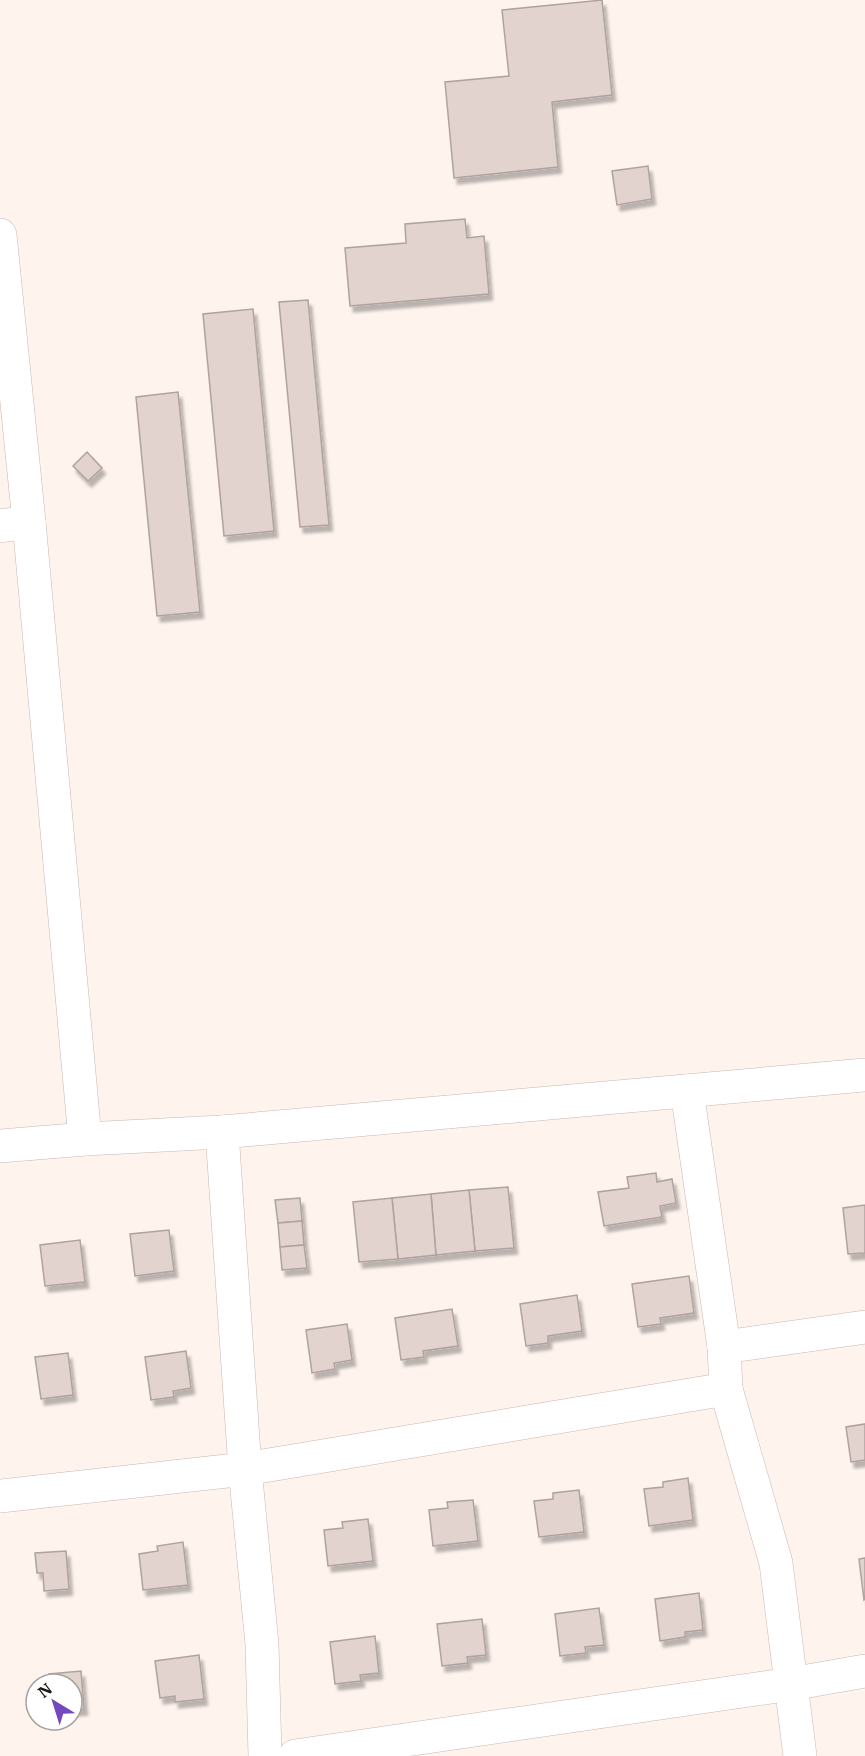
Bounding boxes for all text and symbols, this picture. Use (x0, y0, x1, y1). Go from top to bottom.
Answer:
north arrow (24, 1672, 84, 1732)
text: N (34, 1678, 56, 1702)

